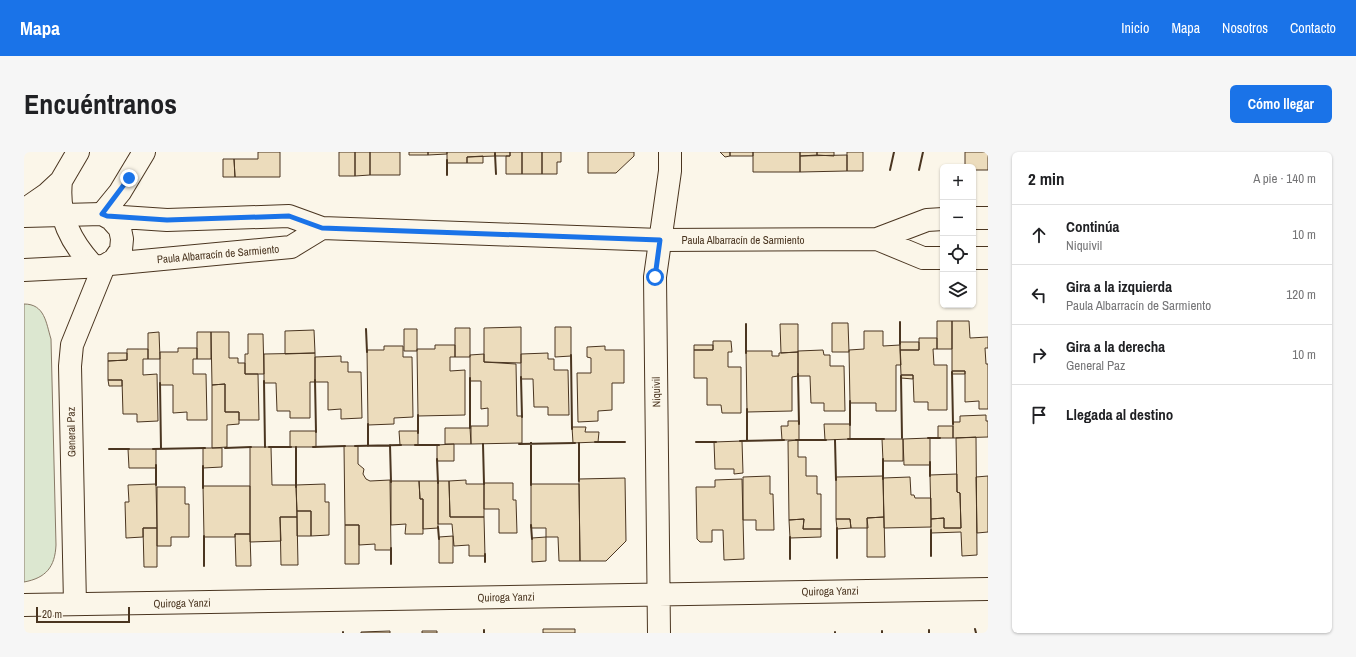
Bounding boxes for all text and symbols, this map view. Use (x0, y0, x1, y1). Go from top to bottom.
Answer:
text: Mapa (20, 15, 60, 41)
text: Inicio (1121, 19, 1149, 37)
text: Mapa (1171, 19, 1200, 37)
text: Nosotros (1222, 19, 1268, 37)
text: Contacto (1290, 19, 1336, 37)
text: Encuéntranos (24, 85, 177, 123)
button: Cómo llegar (1230, 85, 1332, 123)
map controls (940, 164, 976, 308)
button: + (940, 164, 976, 200)
text: 2 min (1028, 167, 1064, 190)
route end (120, 169, 138, 187)
text: A pie · 140 m (1253, 170, 1316, 187)
button: − (940, 200, 976, 236)
text: Continúa (1066, 216, 1119, 237)
icon: ahead (1028, 224, 1050, 246)
text: 10 m (1292, 226, 1316, 243)
street label: Paula Albarracín de Sarmiento (682, 233, 804, 247)
button: locate (940, 236, 976, 272)
text: Niquivil (1066, 237, 1102, 254)
street label: Paula Albarracín de Sarmiento (156, 242, 280, 266)
route start (646, 268, 664, 286)
button: layers (940, 272, 976, 308)
text: Gira a la izquierda (1066, 276, 1172, 297)
icon: left (1028, 284, 1050, 306)
text: 120 m (1286, 286, 1316, 303)
text: Paula Albarracín de Sarmiento (1066, 297, 1211, 314)
text: Gira a la derecha (1066, 336, 1165, 357)
icon: right (1028, 344, 1050, 366)
text: 10 m (1292, 346, 1316, 363)
text: General Paz (1066, 357, 1125, 374)
street label: Niquivil (649, 377, 663, 407)
icon: arrive (1028, 404, 1050, 426)
text: Llegada al destino (1066, 404, 1173, 425)
street label: General Paz (64, 406, 78, 457)
street label: Quiroga Yanzi (801, 584, 859, 598)
street label: Quiroga Yanzi (477, 590, 535, 604)
street label: Quiroga Yanzi (153, 596, 211, 610)
scale bar (36, 605, 130, 624)
text: 20 m (42, 607, 62, 621)

